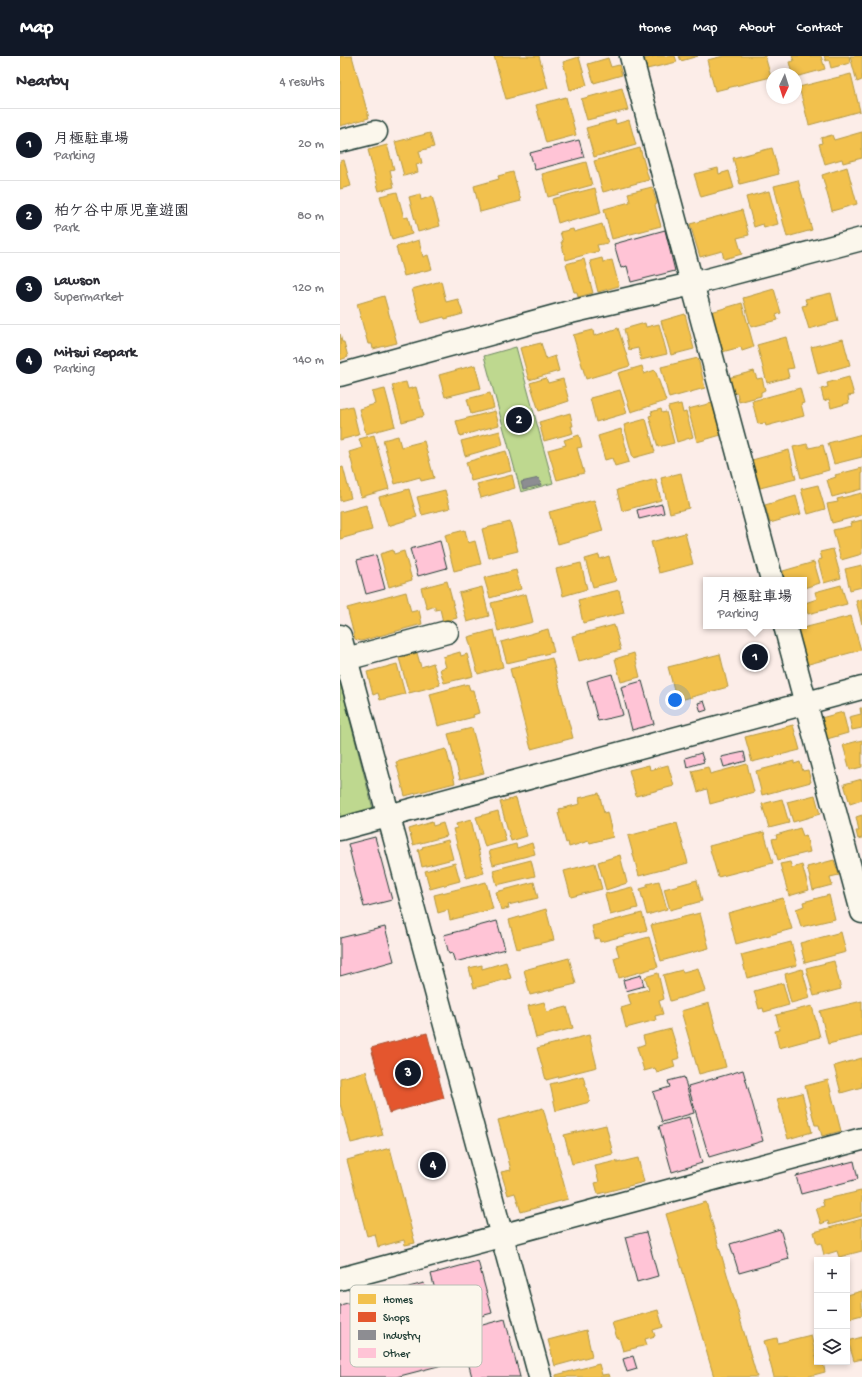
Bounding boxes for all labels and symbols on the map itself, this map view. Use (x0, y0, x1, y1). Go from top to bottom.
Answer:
north arrow (766, 68, 802, 104)
pin: 2 (506, 405, 532, 435)
pin: 1 (742, 642, 768, 672)
your location (665, 690, 685, 710)
pin: 3 (395, 1058, 421, 1088)
pin: 4 (420, 1150, 446, 1180)
legend (350, 1285, 482, 1367)
text: Homes (383, 1295, 413, 1307)
text: Shops (383, 1313, 410, 1325)
text: Industry (383, 1331, 421, 1343)
text: Other (383, 1349, 411, 1361)

